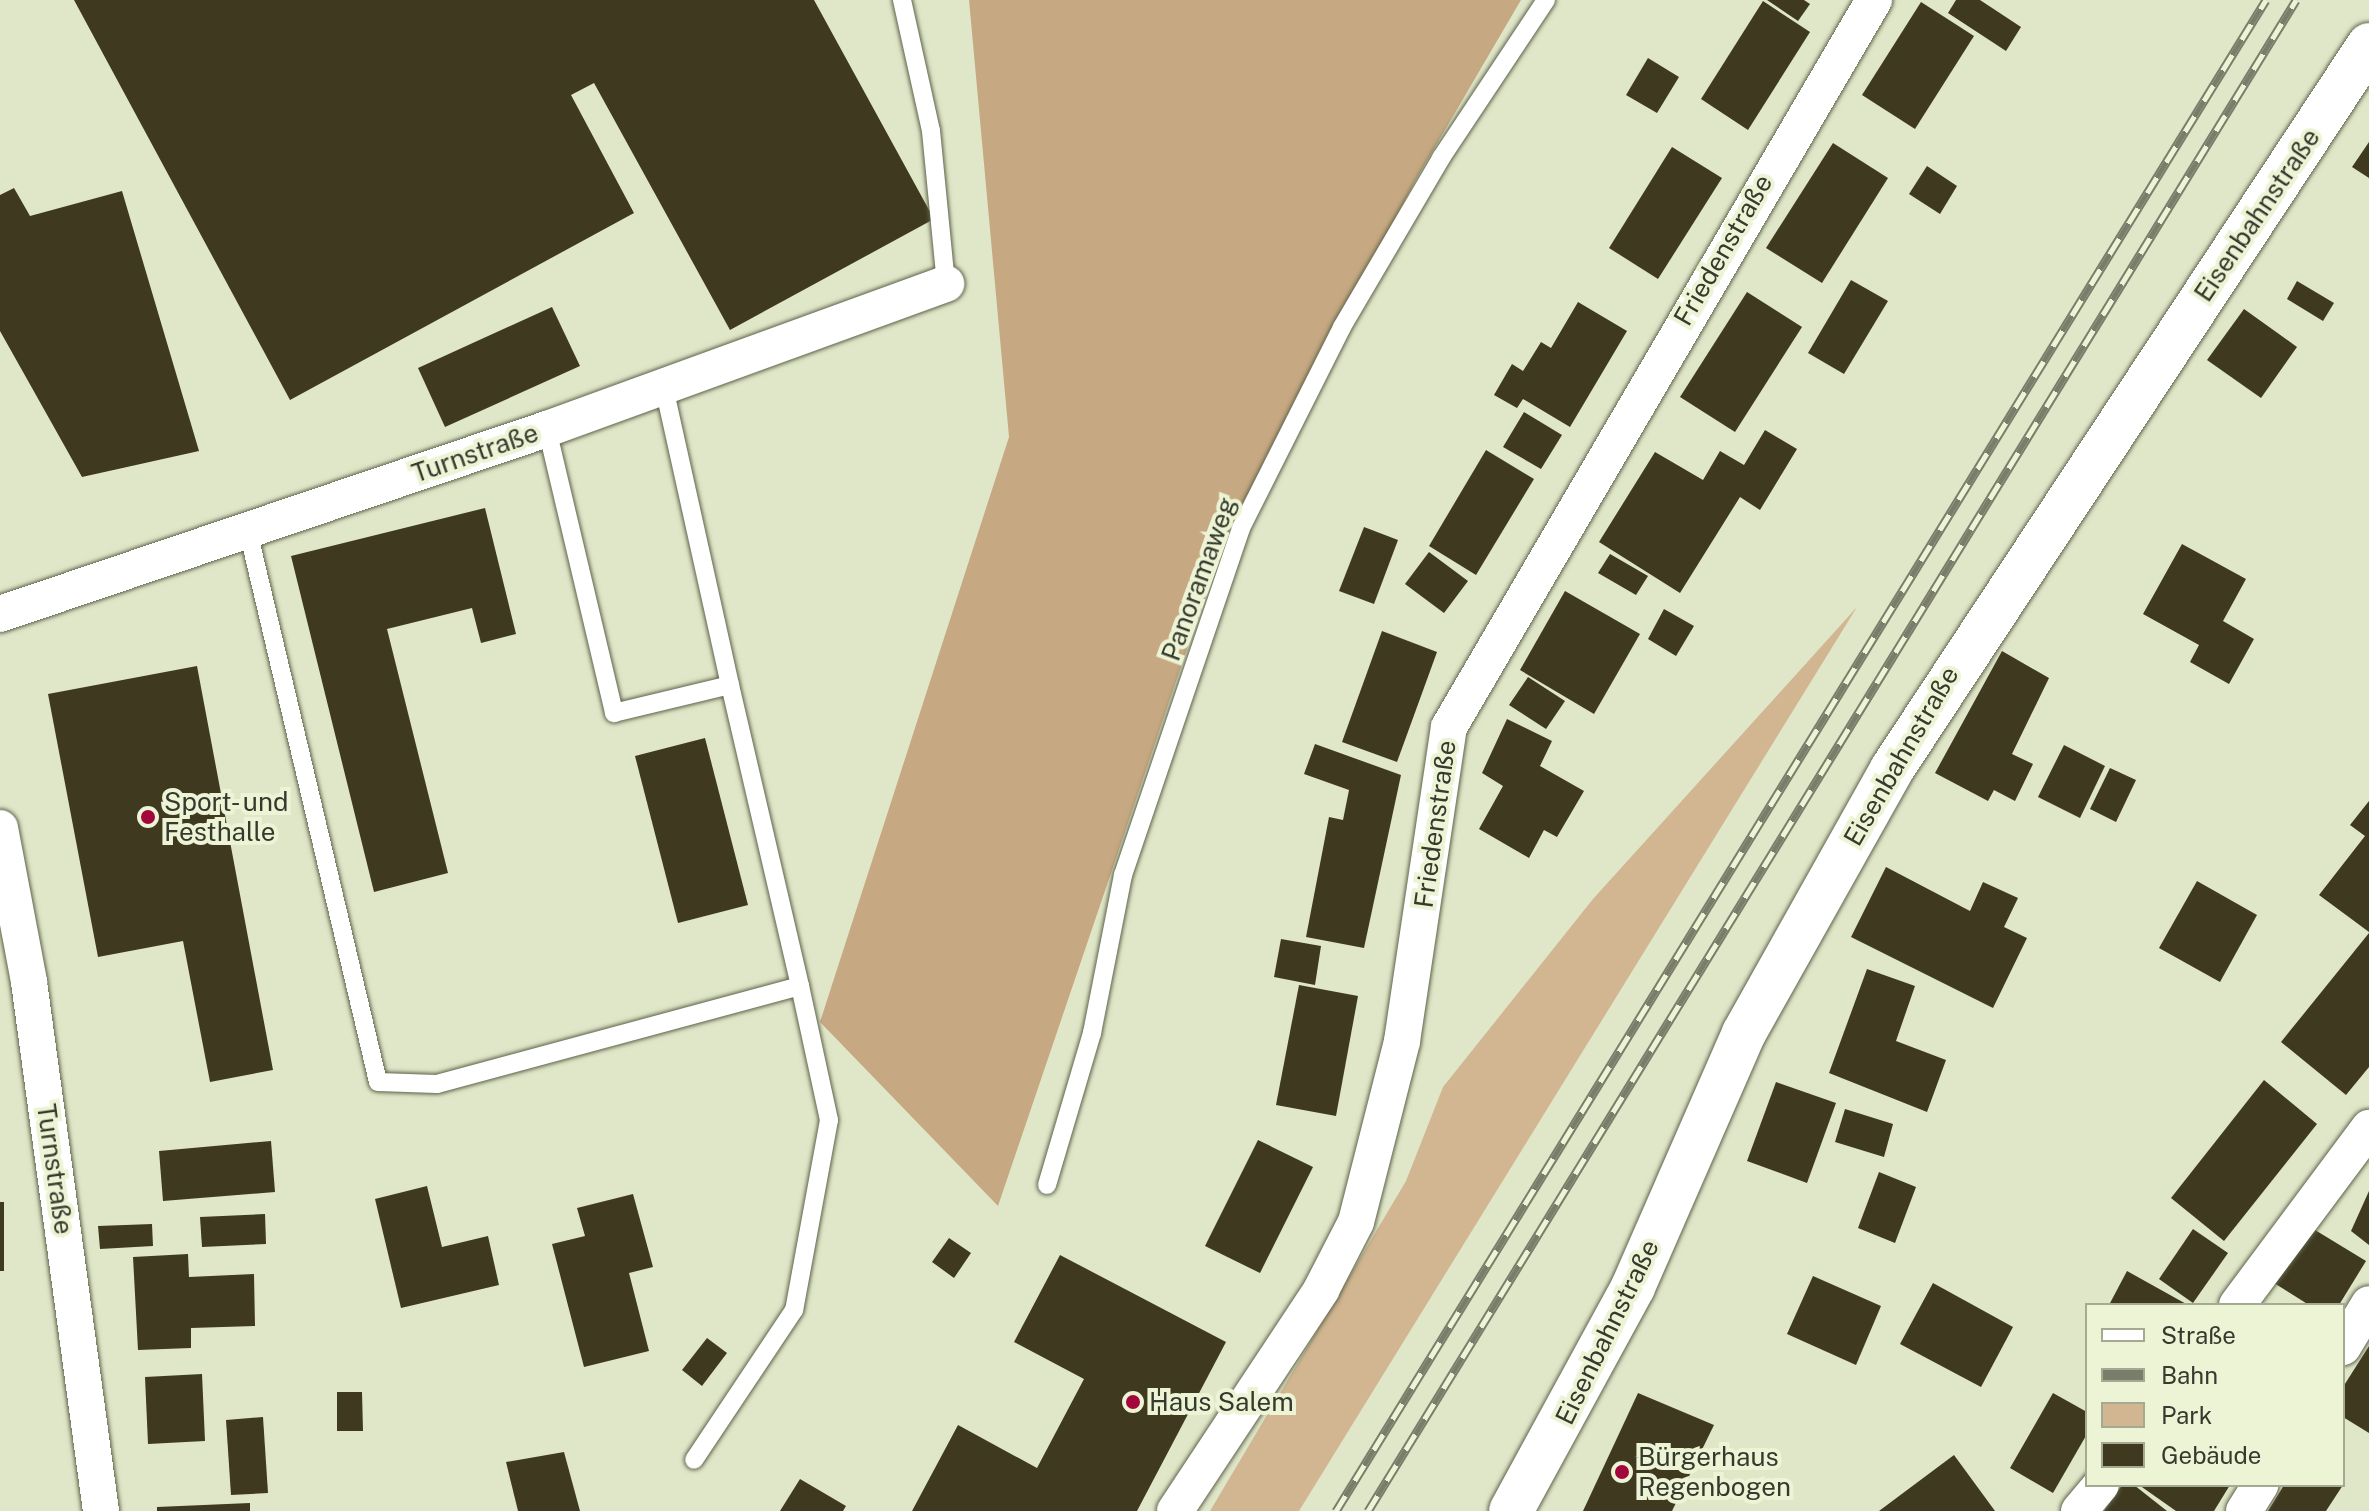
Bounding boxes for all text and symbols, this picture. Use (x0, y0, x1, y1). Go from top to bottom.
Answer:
street label: Eisenbahnstraße (2188, 123, 2326, 307)
street label: Friedenstraße (1667, 169, 1779, 331)
street label: Turnstraße (408, 417, 542, 489)
street label: Panoramaweg (1155, 493, 1243, 665)
street label: Eisenbahnstraße (1837, 661, 1965, 851)
street label: Friedenstraße (1408, 738, 1462, 910)
place label: Sport- und Festhalle (164, 786, 293, 848)
marker: Sport- und Festhalle (139, 808, 157, 826)
street label: Turnstraße (30, 1102, 80, 1236)
street label: Eisenbahnstraße (1549, 1234, 1665, 1430)
legend (2085, 1303, 2345, 1487)
text: Straße (2161, 1321, 2236, 1349)
text: Bahn (2161, 1361, 2218, 1389)
place label: Haus Salem (1149, 1386, 1294, 1418)
marker: Haus Salem (1124, 1393, 1142, 1411)
text: Park (2161, 1401, 2212, 1429)
place label: Bürgerhaus Regenbogen (1638, 1441, 1791, 1502)
text: Gebäude (2161, 1441, 2261, 1469)
marker: Bürgerhaus Regenbogen (1613, 1463, 1631, 1481)

